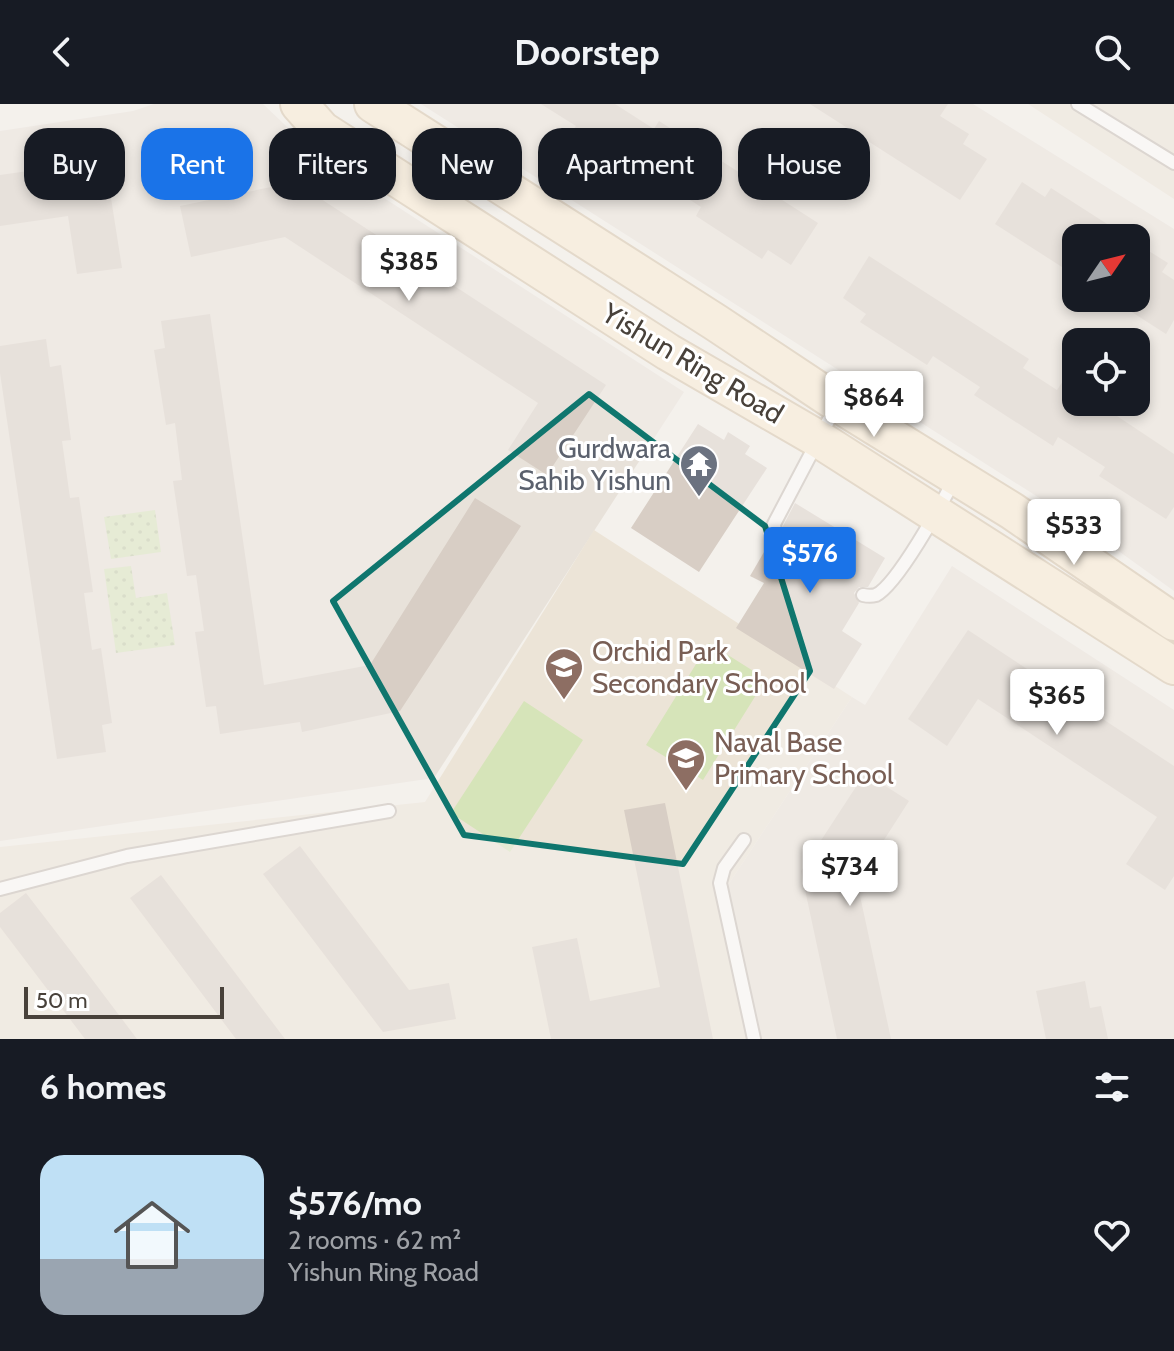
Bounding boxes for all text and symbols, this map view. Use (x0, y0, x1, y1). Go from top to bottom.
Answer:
icon: back (40, 30, 84, 74)
text: Doorstep (514, 30, 660, 74)
icon: search (1090, 30, 1134, 74)
chip: Buy (24, 128, 125, 200)
chip: Rent (141, 128, 253, 200)
chip: Filters (269, 128, 396, 200)
chip: New (412, 128, 522, 200)
chip: Apartment (538, 128, 722, 200)
chip: House (738, 128, 870, 200)
north arrow (1062, 224, 1150, 312)
map controls (1062, 224, 1150, 416)
pin: $385 (362, 235, 456, 303)
text: $385 (380, 245, 438, 277)
street label: Yishun Ring Road (595, 295, 790, 431)
button: locate (1062, 328, 1150, 416)
pin: $864 (827, 371, 921, 439)
text: $864 (843, 381, 905, 413)
place label: Gurdwara Sahib Yishun (518, 431, 672, 497)
temple icon: Gurdwara Sahib Yishun (678, 443, 720, 498)
pin: $533 (1027, 499, 1121, 567)
text: $533 (1045, 509, 1103, 541)
pin: $576 (763, 527, 857, 595)
text: $576 (782, 537, 838, 569)
place label: Orchid Park Secondary School (592, 634, 807, 700)
school or university icon: Orchid Park Secondary School (543, 646, 585, 701)
pin: $365 (1010, 669, 1104, 737)
text: $365 (1028, 679, 1086, 711)
place label: Naval Base Primary School (714, 725, 894, 791)
school or university icon: Naval Base Primary School (665, 737, 707, 792)
pin: $734 (803, 840, 897, 908)
text: $734 (821, 850, 879, 882)
scale bar (24, 983, 224, 1019)
text: 50 m (36, 987, 88, 1014)
icon: filters (1090, 1065, 1134, 1109)
text: 6 homes (40, 1066, 166, 1108)
text: $576/mo (288, 1182, 422, 1224)
icon: home (104, 1187, 200, 1283)
icon: heart (1090, 1213, 1134, 1257)
text: 2 rooms · 62 m² (288, 1224, 461, 1256)
text: Yishun Ring Road (288, 1256, 479, 1288)

